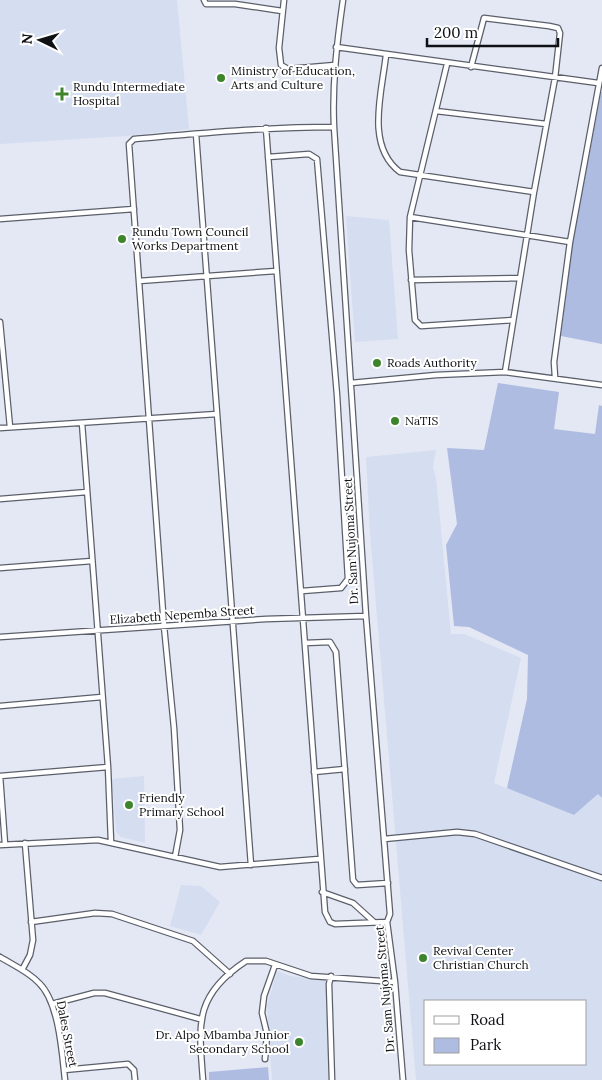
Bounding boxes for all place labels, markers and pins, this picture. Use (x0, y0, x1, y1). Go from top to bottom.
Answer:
place label: Ministry of Education, Arts and Culture (230, 63, 355, 92)
marker: Ministry of Education, Arts and Culture (215, 72, 227, 84)
place label: Rundu Intermediate Hospital (73, 79, 185, 108)
marker: Rundu Intermediate Hospital (55, 87, 69, 101)
place label: Rundu Town Council Works Department (132, 224, 248, 253)
marker: Rundu Town Council Works Department (116, 233, 128, 245)
place label: Roads Authority (387, 355, 478, 370)
marker: Roads Authority (371, 357, 383, 369)
place label: NaTIS (405, 413, 438, 428)
marker: NaTIS (389, 415, 401, 427)
place label: Friendly Primary School (139, 790, 224, 819)
marker: Friendly Primary School (123, 799, 135, 811)
place label: Revival Center Christian Church (433, 943, 529, 972)
marker: Revival Center Christian Church (417, 952, 429, 964)
place label: Dr. Alpo Mbamba Junior Secondary School (155, 1027, 290, 1056)
marker: Dr. Alpo Mbamba Junior Secondary School (293, 1036, 305, 1048)

